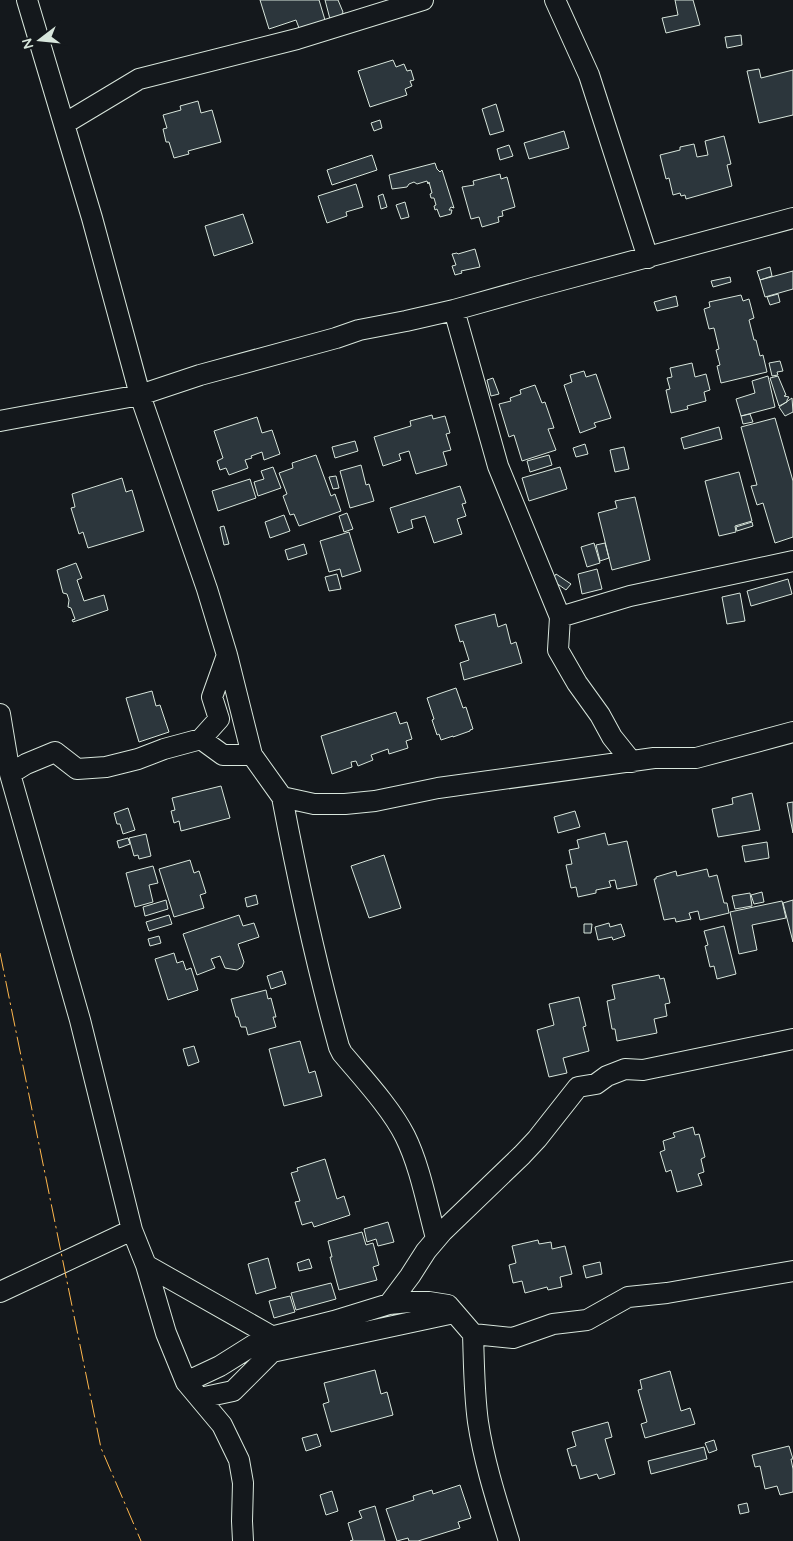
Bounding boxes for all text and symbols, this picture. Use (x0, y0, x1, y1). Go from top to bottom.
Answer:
north arrow (15, 15, 65, 65)
text: N (17, 36, 38, 51)

